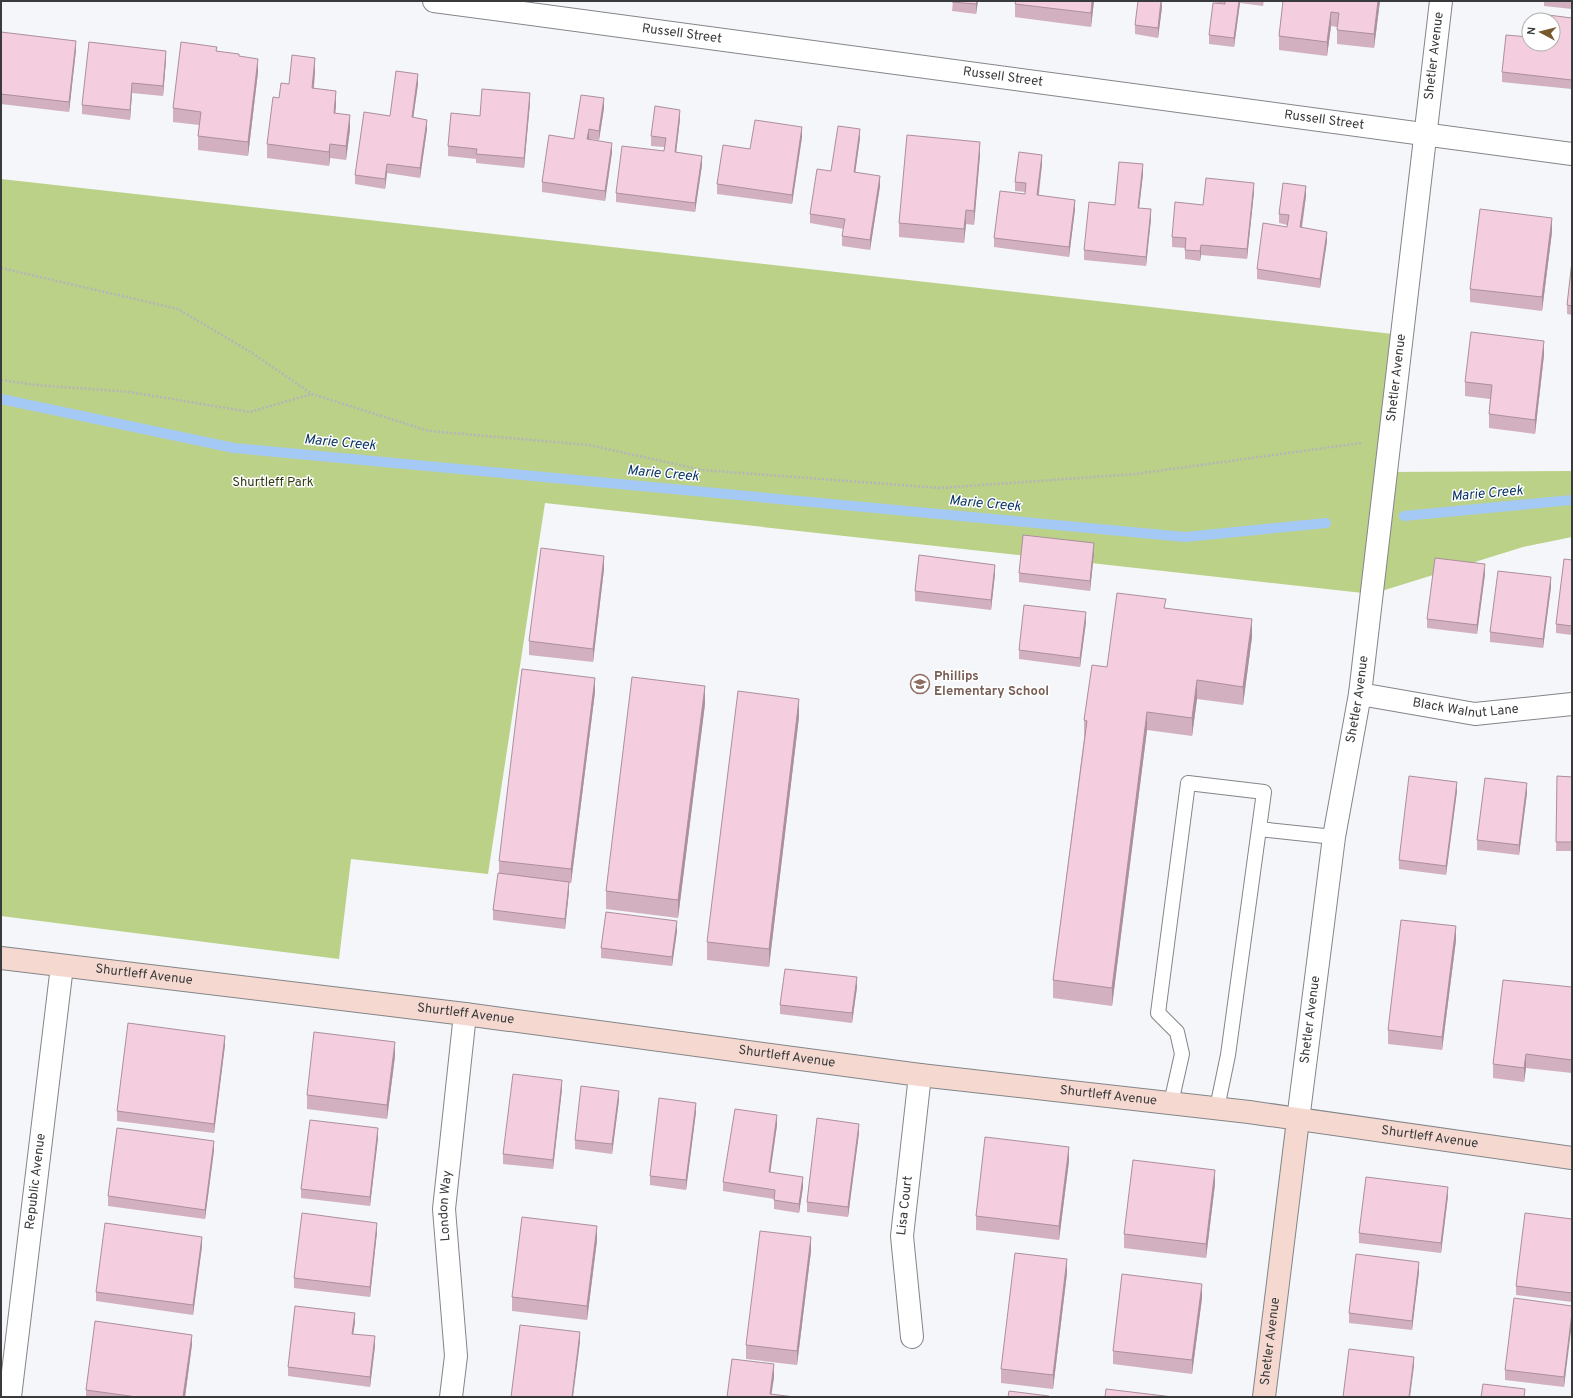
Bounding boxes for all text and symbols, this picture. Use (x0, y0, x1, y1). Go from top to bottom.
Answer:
street label: Shetler Avenue (1421, 11, 1448, 101)
north arrow (1521, 12, 1561, 52)
street label: Russell Street (641, 21, 723, 48)
text: N (1525, 26, 1539, 36)
street label: Russell Street (962, 64, 1044, 91)
street label: Russell Street (1283, 107, 1365, 134)
street label: Shetler Avenue (1384, 333, 1410, 423)
water label: Marie Creek (303, 431, 378, 455)
water label: Marie Creek (626, 462, 701, 486)
park label: Shurtleff Park (232, 475, 314, 491)
water label: Marie Creek (1450, 482, 1525, 506)
water label: Marie Creek (948, 492, 1023, 516)
street label: Shetler Avenue (1343, 655, 1372, 744)
place label: Phillips Elementary School (934, 669, 1049, 700)
school or university icon: Phillips Elementary School (909, 673, 931, 695)
street label: Black Walnut Lane (1411, 695, 1520, 722)
street label: Shurtleff Avenue (95, 961, 193, 989)
street label: Shetler Avenue (1297, 975, 1324, 1065)
street label: Shurtleff Avenue (416, 1000, 515, 1029)
street label: Shurtleff Avenue (737, 1043, 836, 1072)
street label: Shurtleff Avenue (1059, 1083, 1158, 1110)
street label: Shurtleff Avenue (1380, 1123, 1479, 1153)
street label: Republic Avenue (22, 1133, 50, 1231)
street label: London Way (436, 1170, 456, 1242)
street label: Lisa Court (894, 1175, 917, 1236)
street label: Shetler Avenue (1257, 1297, 1284, 1386)

